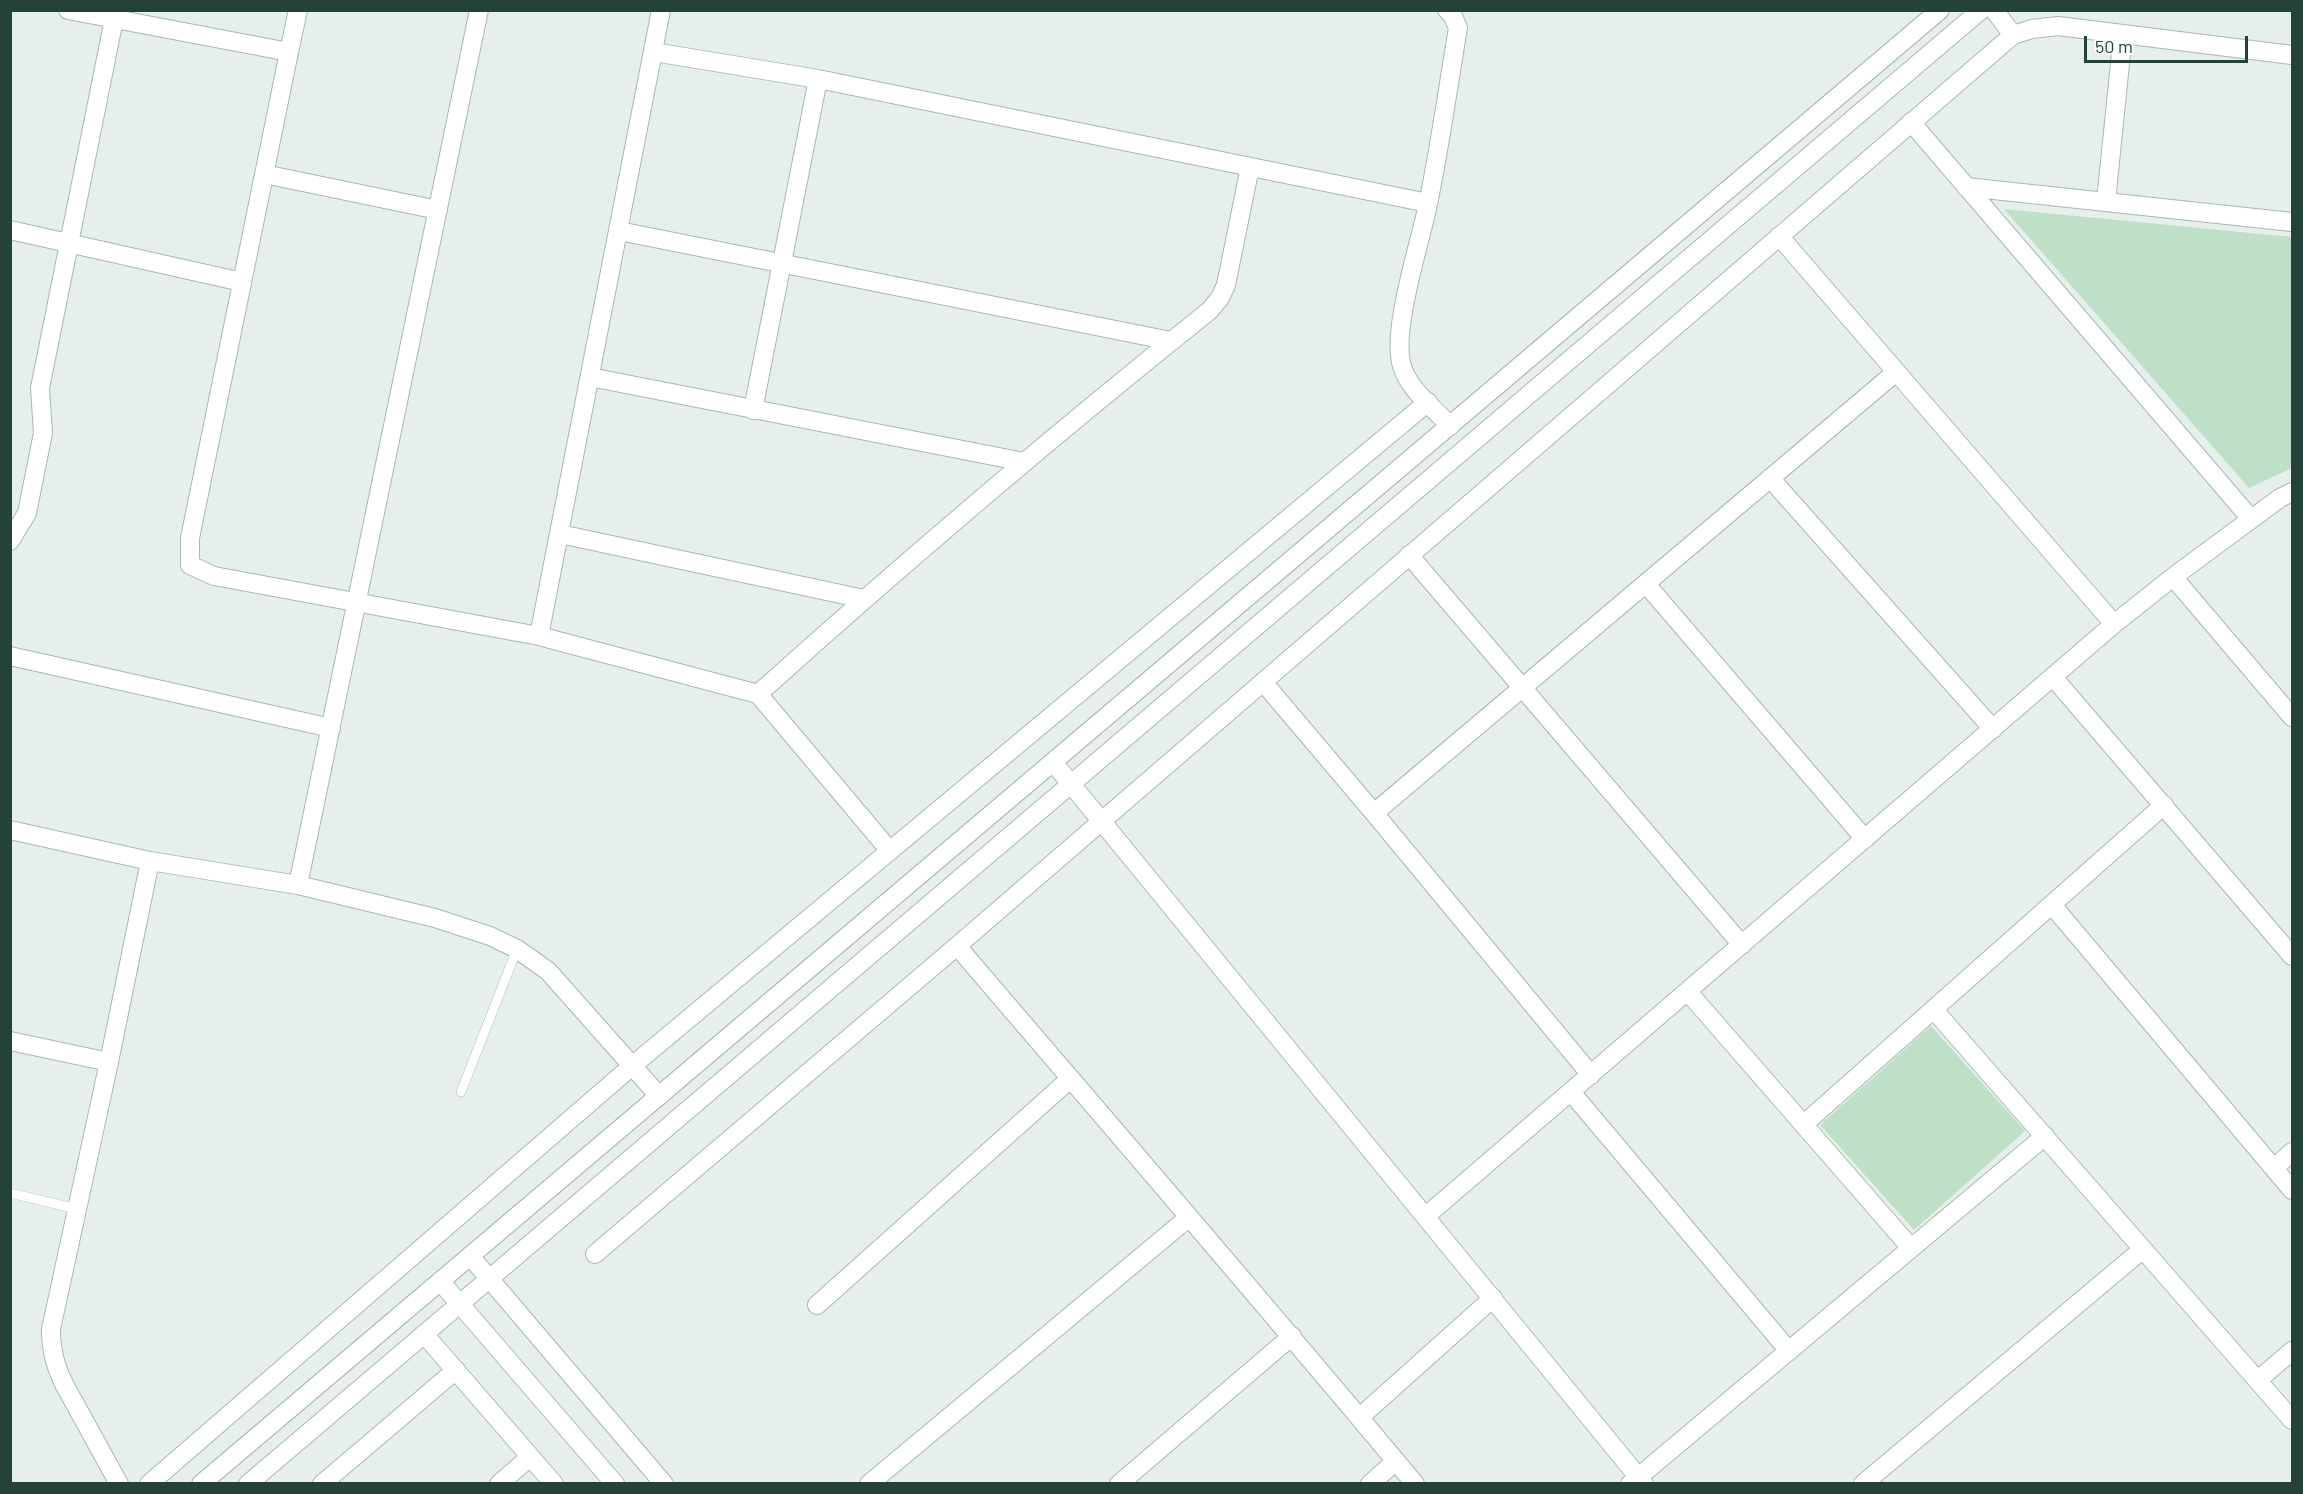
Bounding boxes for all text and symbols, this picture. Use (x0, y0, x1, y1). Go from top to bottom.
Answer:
scale bar (2087, 24, 2250, 62)
text: 50 m (2095, 35, 2133, 57)

